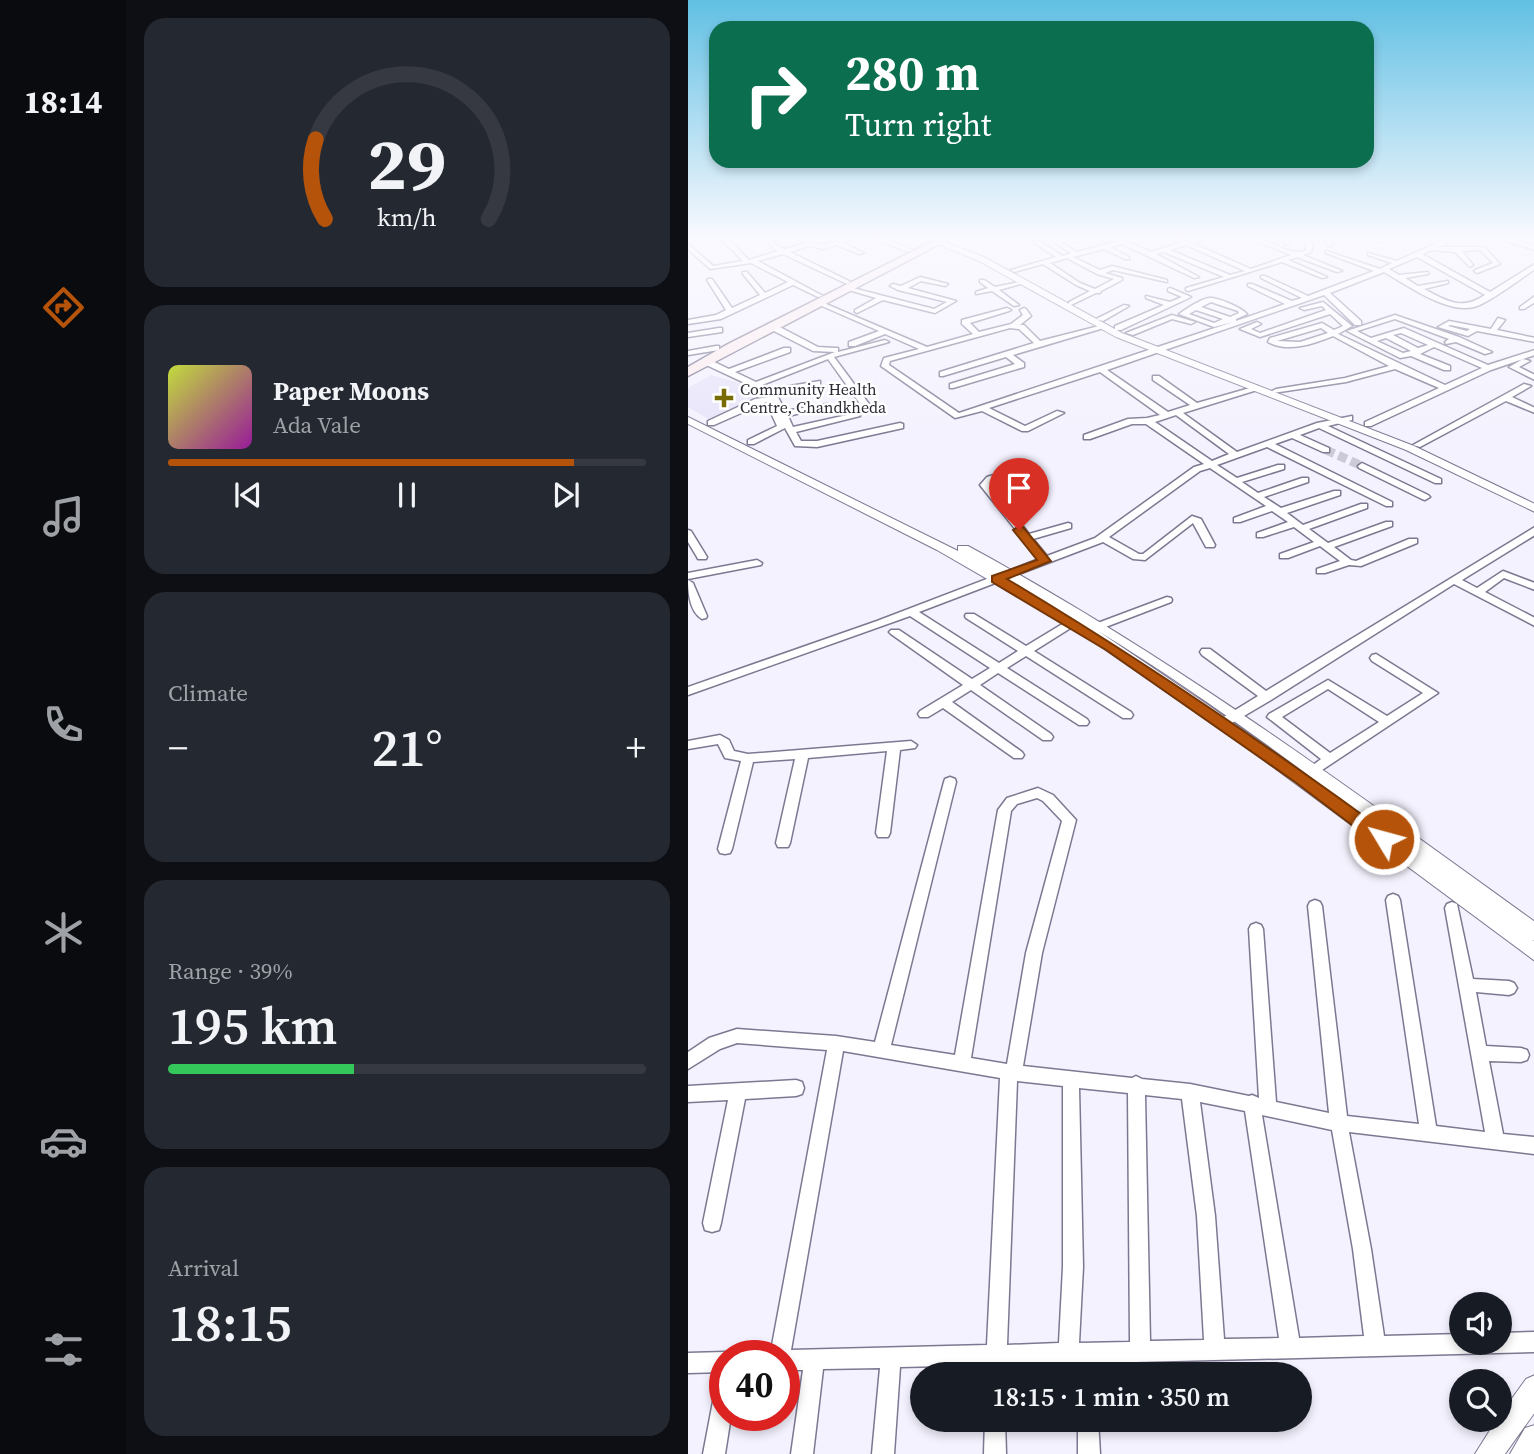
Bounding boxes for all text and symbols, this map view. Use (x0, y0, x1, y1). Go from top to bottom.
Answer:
text: 280 m (845, 39, 980, 106)
icon: right (730, 49, 821, 140)
text: 18:14 (24, 80, 102, 124)
text: Turn right (845, 103, 991, 147)
text: 29 (368, 114, 446, 213)
text: km/h (377, 199, 437, 233)
icon: directions (39, 283, 88, 332)
text: Paper Moons (273, 373, 429, 409)
place label: Community Health Centre, Chandkheda (740, 378, 887, 418)
marker: Community Health Centre, Chandkheda (714, 388, 734, 408)
text: Ada Vale (273, 409, 361, 441)
pin (989, 458, 1049, 530)
icon: arrive (1000, 469, 1038, 507)
icon: previous (229, 476, 267, 514)
icon: pause (388, 476, 426, 514)
icon: next (547, 476, 585, 514)
icon: music (39, 492, 88, 541)
text: Climate (168, 677, 248, 709)
icon: phone (39, 700, 88, 749)
text: 21° (371, 712, 443, 783)
text: − (168, 722, 188, 774)
text: + (626, 722, 646, 774)
position arrow (1347, 802, 1421, 876)
icon: climate (39, 908, 88, 957)
text: Range · 39% (168, 955, 293, 987)
text: 195 km (168, 990, 337, 1061)
icon: car (39, 1117, 88, 1166)
text: Arrival (168, 1252, 239, 1284)
text: 18:15 (168, 1287, 292, 1358)
map controls (1449, 1292, 1512, 1432)
button: sound (1449, 1292, 1512, 1355)
icon: filters (39, 1325, 88, 1374)
speed limit sign: 40 (709, 1340, 800, 1431)
button: search (1449, 1369, 1512, 1432)
text: 18:15 · 1 min · 350 m (992, 1379, 1230, 1415)

